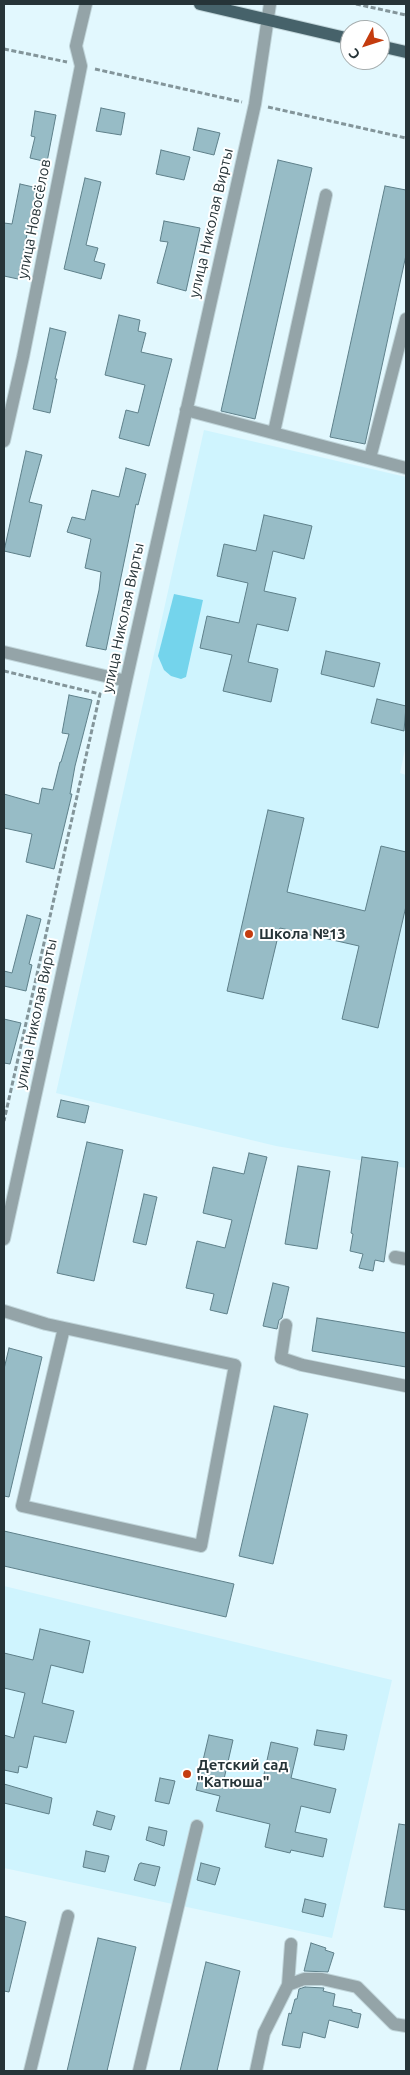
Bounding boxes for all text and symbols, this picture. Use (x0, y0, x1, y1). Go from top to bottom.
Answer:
north arrow (340, 20, 390, 70)
text: С (345, 45, 363, 63)
street label: улица Николая Вирты (185, 146, 237, 300)
street label: улица Новосёлов (14, 157, 54, 281)
street label: улица Николая Вирты (98, 541, 148, 695)
place label: Школа №13 (259, 925, 346, 943)
marker: Школа №13 (243, 928, 255, 940)
street label: улица Николая Вирты (11, 937, 61, 1091)
place label: Детский сад "Катюша" (197, 1756, 288, 1791)
marker: Детский сад "Катюша" (181, 1768, 193, 1780)

